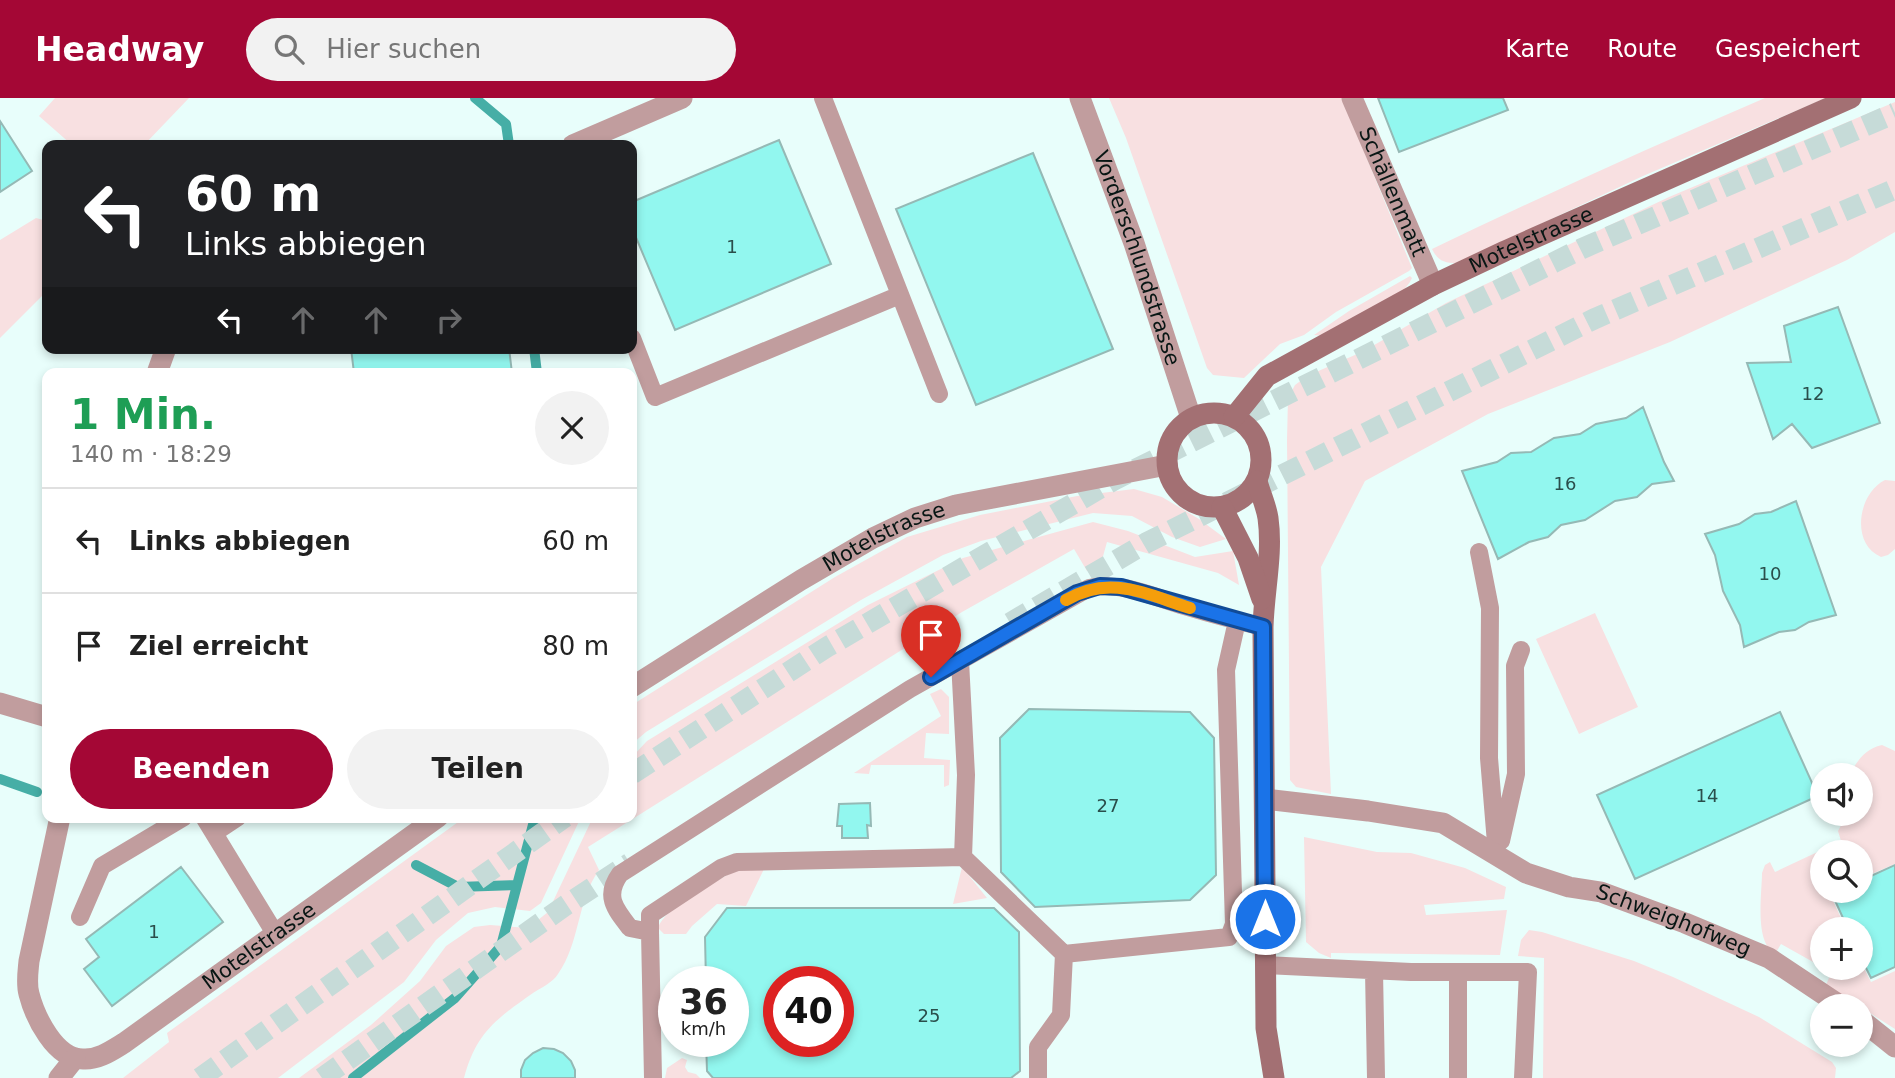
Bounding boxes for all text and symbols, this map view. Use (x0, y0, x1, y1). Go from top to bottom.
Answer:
search box (246, 18, 736, 81)
text: Headway (35, 30, 204, 69)
icon: search (270, 30, 308, 68)
text: Hier suchen (326, 34, 481, 64)
text: Karte (1505, 35, 1569, 63)
text: Route (1607, 35, 1677, 63)
text: Gespeichert (1715, 35, 1860, 63)
street label: Schällenmatt (1354, 123, 1431, 260)
street label: Vorderschlundstrasse (1089, 147, 1185, 369)
text: 60 m (185, 166, 321, 223)
icon: left (70, 168, 161, 259)
street label: Motelstrasse (1465, 202, 1597, 278)
text: Links abbiegen (185, 225, 426, 263)
house number: 1 (726, 236, 738, 257)
icon: left (211, 301, 249, 339)
icon: ahead (284, 301, 322, 339)
icon: ahead (357, 301, 395, 339)
icon: right (430, 301, 468, 339)
house number: 12 (1802, 383, 1824, 404)
text: 1 Min. (70, 390, 216, 439)
button: close (535, 391, 609, 465)
text: 140 m · 18:29 (70, 441, 232, 467)
house number: 16 (1554, 473, 1576, 494)
street label: Motelstrasse (818, 497, 948, 577)
icon: left (70, 522, 108, 560)
text: Links abbiegen (129, 526, 351, 556)
text: 60 m (542, 526, 609, 556)
house number: 10 (1759, 563, 1781, 584)
pin (901, 605, 961, 677)
icon: arrive (912, 616, 950, 654)
icon: arrive (70, 627, 108, 665)
text: Ziel erreicht (129, 631, 309, 661)
text: 80 m (542, 631, 609, 661)
button: Beenden (70, 729, 333, 809)
button: Teilen (347, 729, 609, 809)
map controls (1810, 763, 1873, 1057)
button: sound (1810, 763, 1873, 826)
house number: 14 (1696, 785, 1718, 806)
house number: 27 (1097, 795, 1119, 816)
button: search (1810, 840, 1873, 903)
street label: Schweighofweg (1593, 879, 1755, 961)
position arrow (1228, 882, 1302, 956)
street label: Motelstrasse (198, 897, 320, 995)
button: + (1810, 917, 1873, 980)
house number: 1 (148, 921, 160, 942)
speed limit sign: 40 (763, 966, 854, 1057)
text: 36 (679, 982, 728, 1022)
button: − (1810, 994, 1873, 1057)
house number: 25 (918, 1005, 940, 1026)
text: km/h (681, 1018, 726, 1039)

